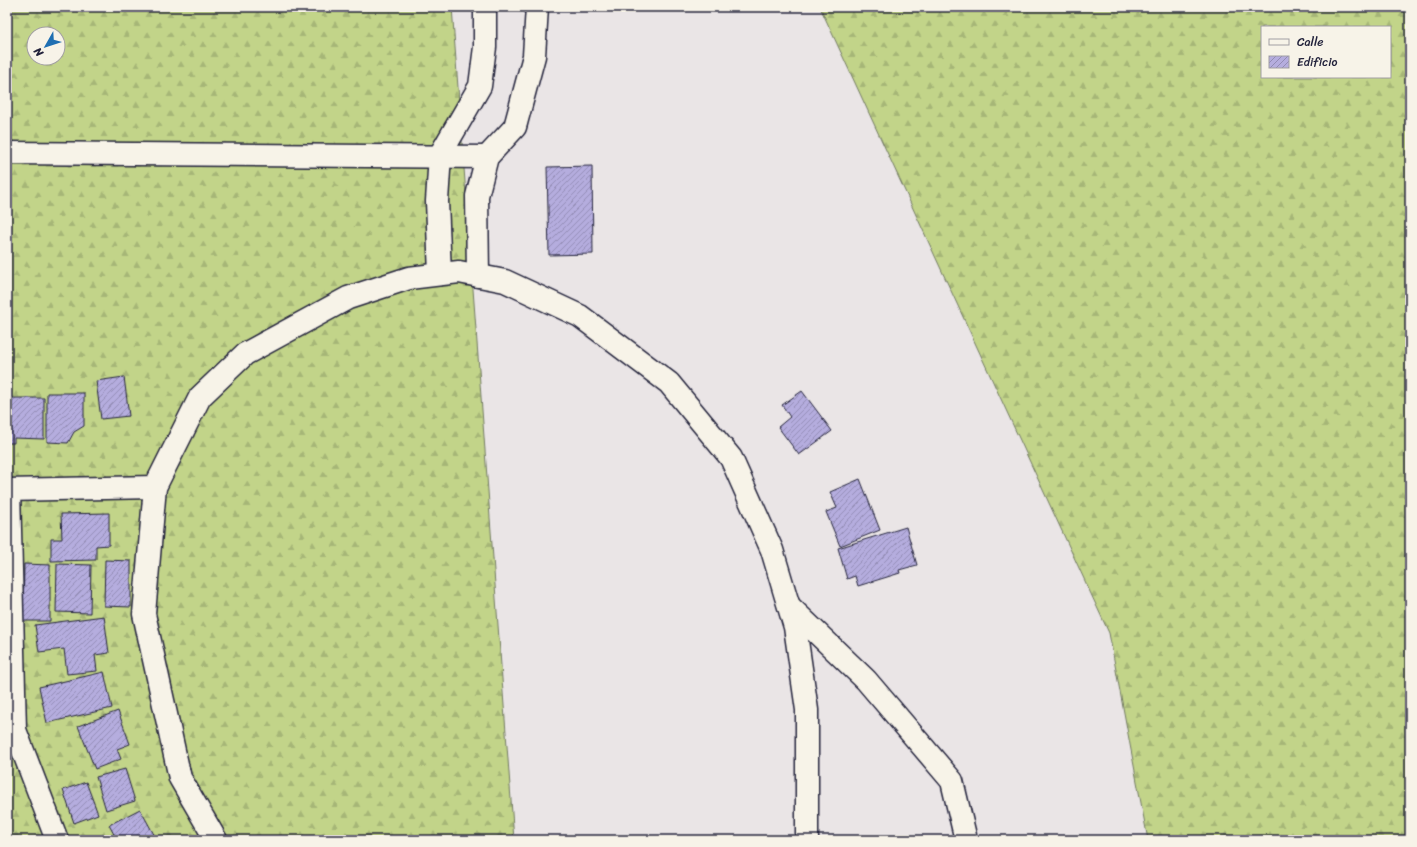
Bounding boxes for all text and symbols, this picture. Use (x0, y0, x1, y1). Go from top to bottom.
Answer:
north arrow (26, 26, 66, 66)
legend (1261, 26, 1391, 78)
text: Calle (1297, 31, 1324, 53)
text: N (29, 43, 49, 62)
text: Edificio (1297, 51, 1337, 73)

